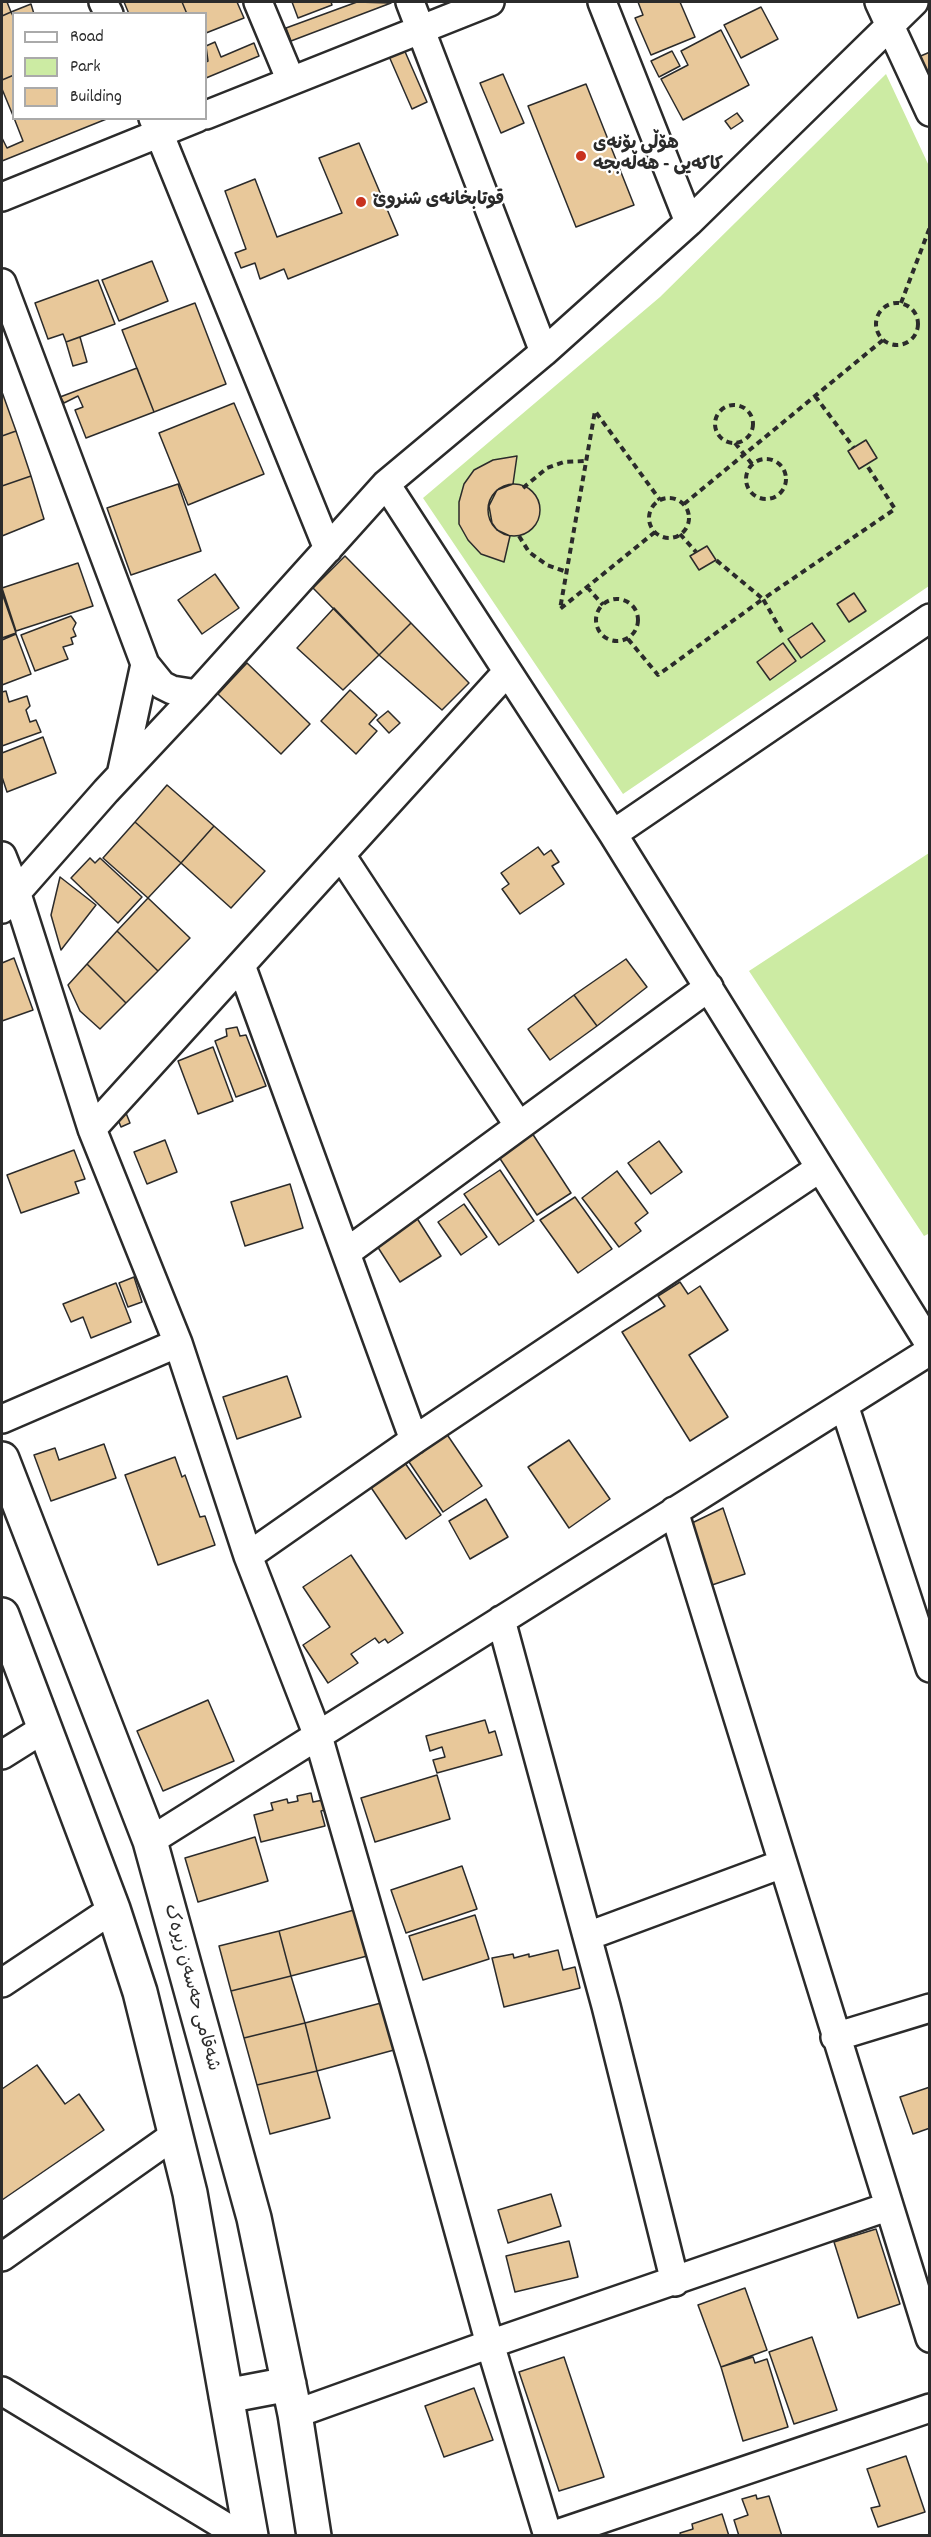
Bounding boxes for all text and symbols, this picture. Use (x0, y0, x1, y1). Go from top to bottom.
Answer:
legend (12, 12, 207, 120)
text: Road (70, 25, 104, 50)
text: Park (70, 55, 101, 80)
text: Building (70, 85, 122, 110)
place label: ھۆڵی بۆنەی کاکەیی - هەڵەبجە (593, 135, 723, 178)
marker: ھۆڵی بۆنەی کاکەیی - هەڵەبجە (574, 149, 588, 163)
place label: قوتابخانەی شنروێ (373, 191, 504, 213)
marker: قوتابخانەی شنروێ (354, 195, 368, 209)
street label: شەقامی حەسەن زیرەک (157, 1902, 223, 2074)

